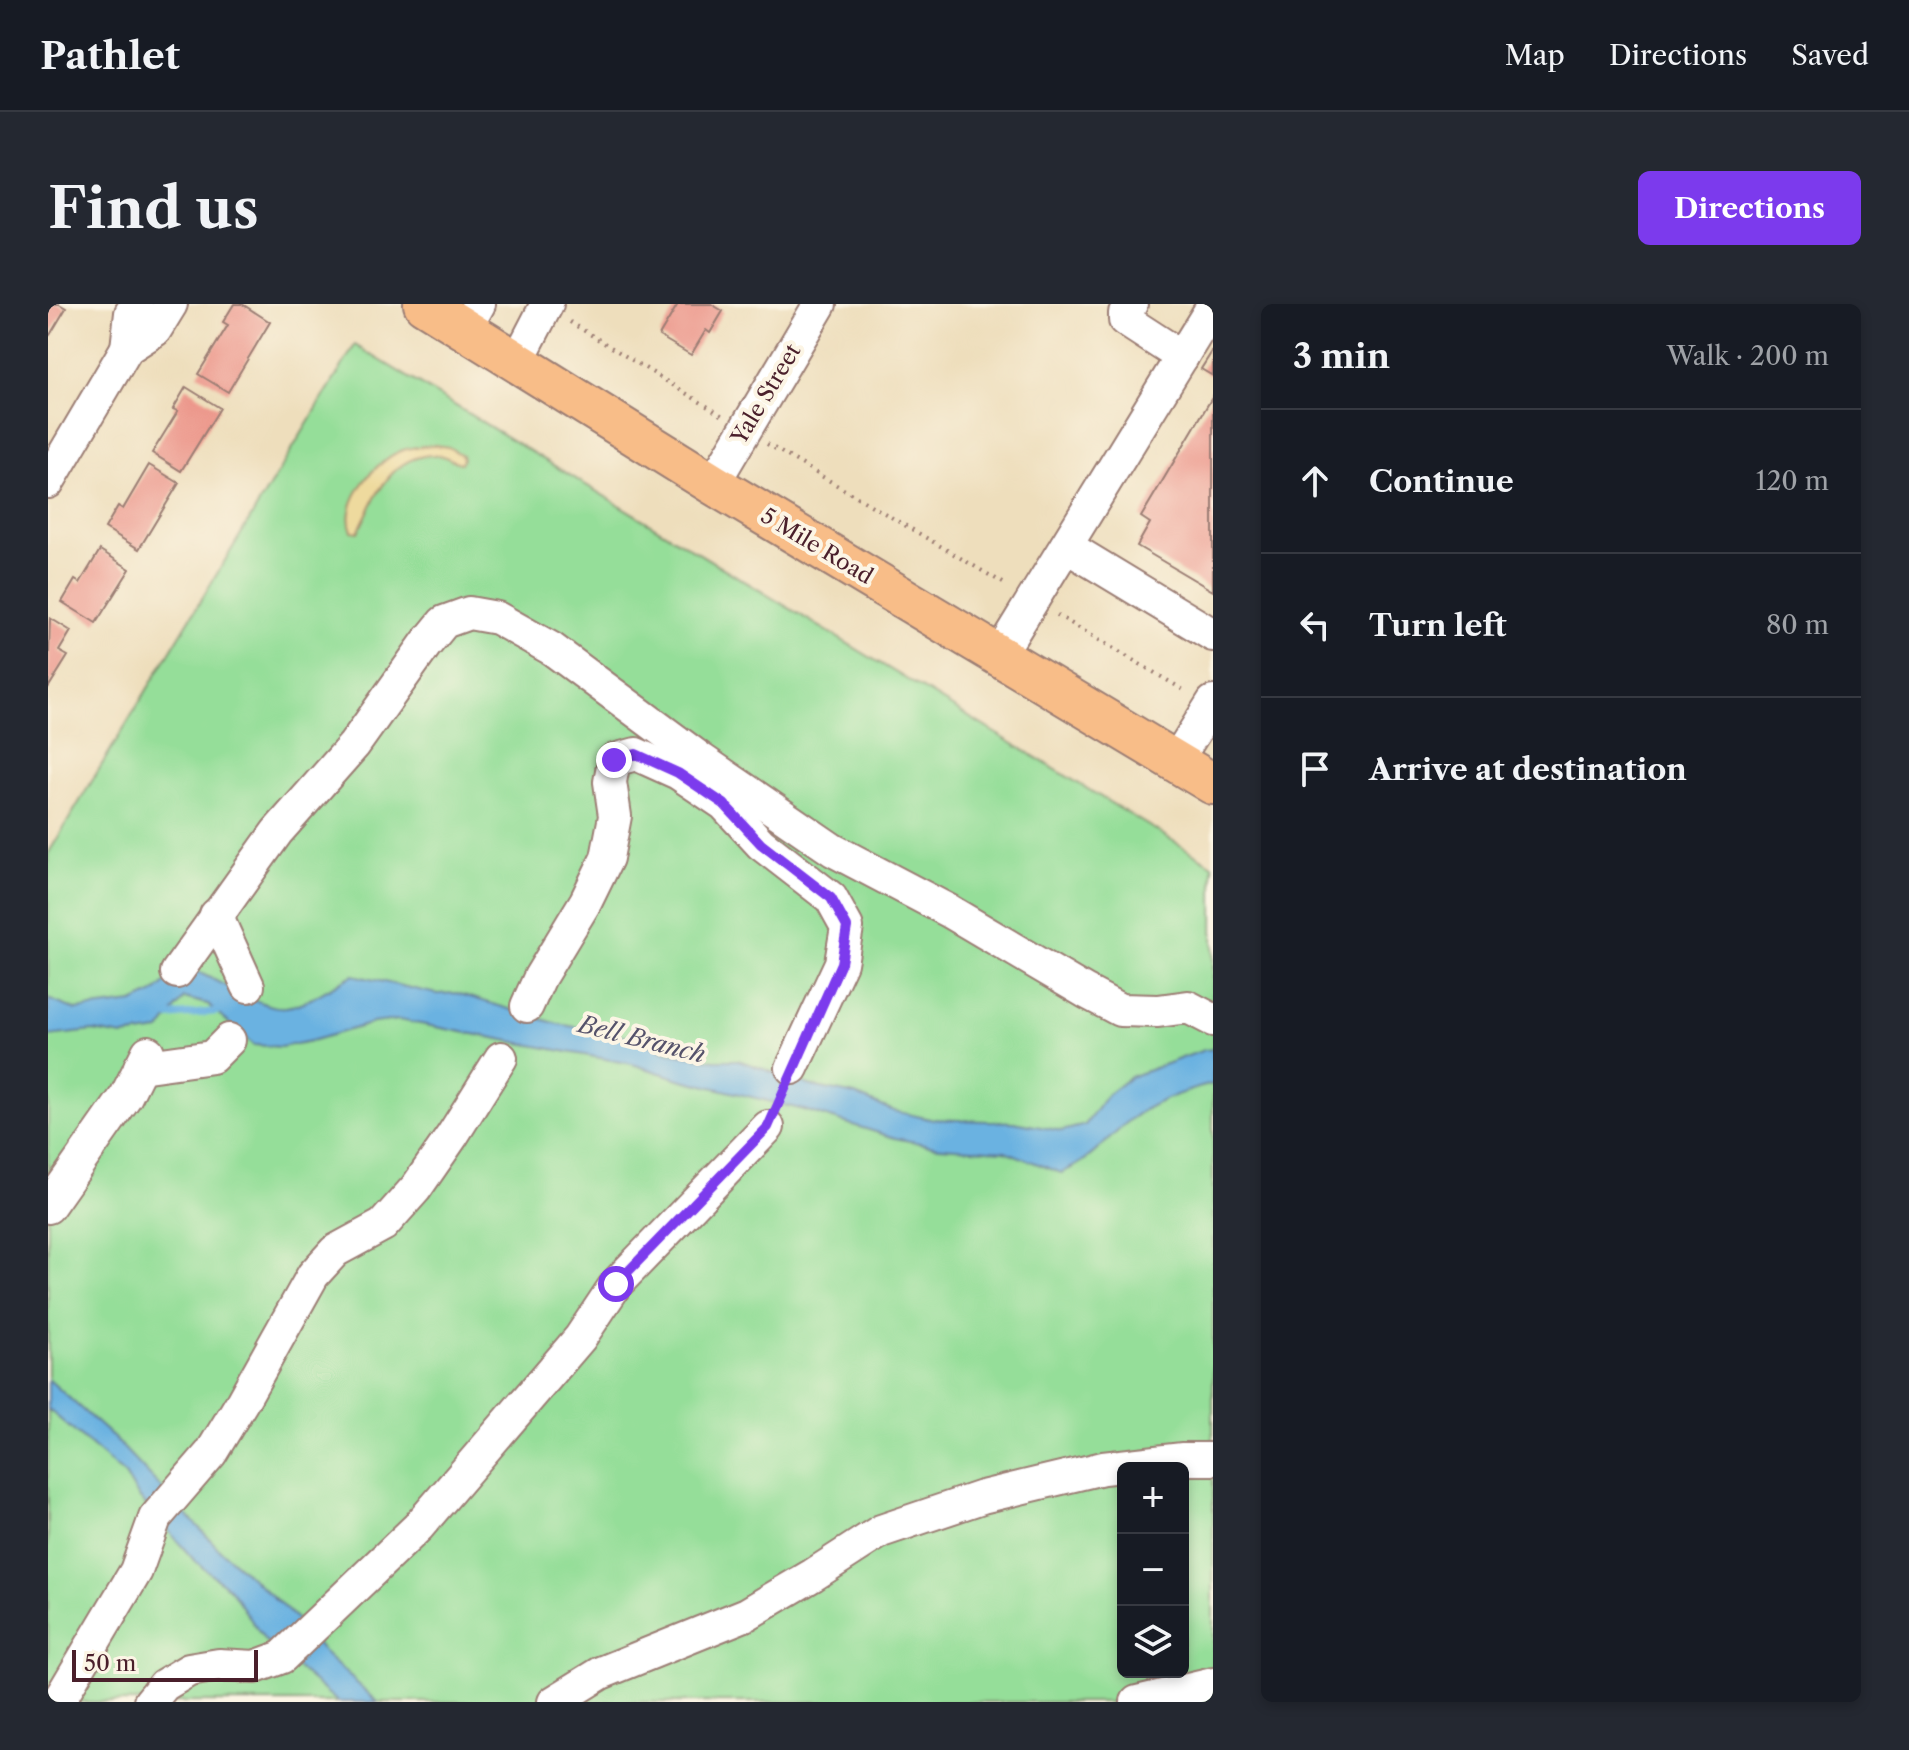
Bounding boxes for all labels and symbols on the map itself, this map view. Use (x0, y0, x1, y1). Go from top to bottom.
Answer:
street label: Yale Street (725, 339, 807, 450)
street label: 5 Mile Road (756, 502, 878, 590)
route end (596, 742, 632, 778)
water label: Bell Branch (574, 1009, 708, 1069)
route start (598, 1266, 634, 1302)
scale bar (72, 1646, 258, 1682)

